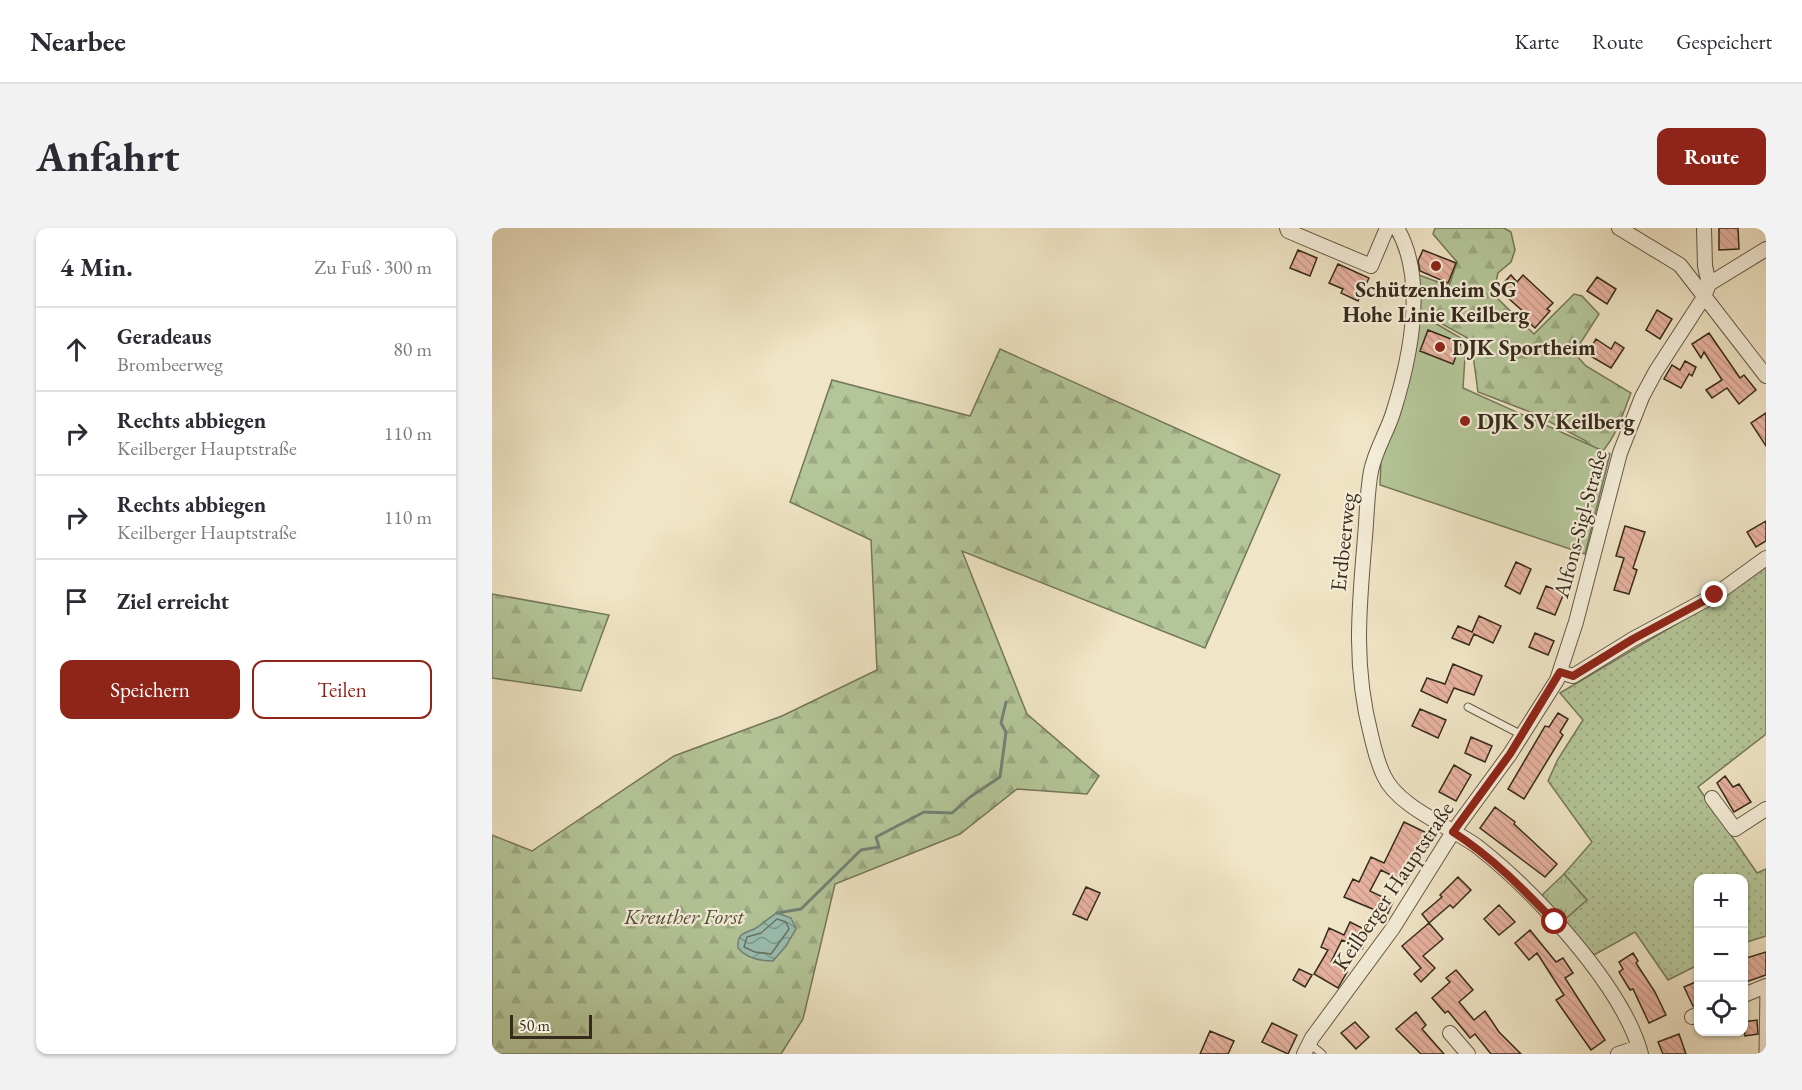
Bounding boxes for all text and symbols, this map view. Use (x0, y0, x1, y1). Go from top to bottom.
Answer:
text: Nearbee (30, 23, 126, 59)
text: Karte (1515, 28, 1559, 55)
text: Route (1592, 28, 1643, 55)
text: Gespeichert (1676, 28, 1772, 55)
button: Route (1657, 128, 1766, 185)
text: Anfahrt (36, 129, 179, 184)
text: 4 Min. (60, 250, 133, 284)
text: Zu Fuß · 300 m (314, 254, 432, 280)
marker: Schützenheim SG Hohe Linie Keilberg (1429, 259, 1443, 273)
place label: Schützenheim SG Hohe Linie Keilberg (1342, 275, 1531, 329)
text: Geradeaus (117, 322, 211, 351)
icon: ahead (60, 333, 93, 366)
place label: DJK Sportheim (1452, 333, 1596, 362)
text: 80 m (393, 336, 432, 362)
marker: DJK Sportheim (1433, 340, 1447, 354)
text: Brombeerweg (117, 351, 223, 377)
text: Rechts abbiegen (117, 406, 266, 435)
place label: DJK SV Keilberg (1477, 407, 1636, 436)
marker: DJK SV Keilberg (1458, 414, 1472, 428)
icon: right (60, 417, 93, 450)
text: 110 m (384, 420, 432, 446)
text: Keilberger Hauptstraße (117, 435, 297, 461)
street label: Alfons-Sigl-Straße (1546, 446, 1614, 602)
text: Rechts abbiegen (117, 490, 266, 519)
street label: Erdbeerweg (1323, 491, 1363, 593)
icon: right (60, 501, 93, 534)
text: 110 m (384, 504, 432, 530)
text: Keilberger Hauptstraße (117, 519, 297, 545)
route end (1701, 581, 1727, 607)
icon: arrive (60, 585, 93, 618)
text: Ziel erreicht (117, 587, 229, 616)
button: Speichern (60, 660, 240, 719)
button: Teilen (252, 660, 432, 719)
street label: Keilberger Hauptstraße (1326, 796, 1461, 976)
map controls (1694, 874, 1748, 1036)
button: + (1694, 874, 1748, 928)
park label: Kreuther Forst (623, 902, 745, 931)
route start (1541, 908, 1567, 934)
button: − (1694, 928, 1748, 982)
button: locate (1694, 982, 1748, 1036)
scale bar (510, 1012, 592, 1040)
text: 50 m (519, 1015, 550, 1036)

